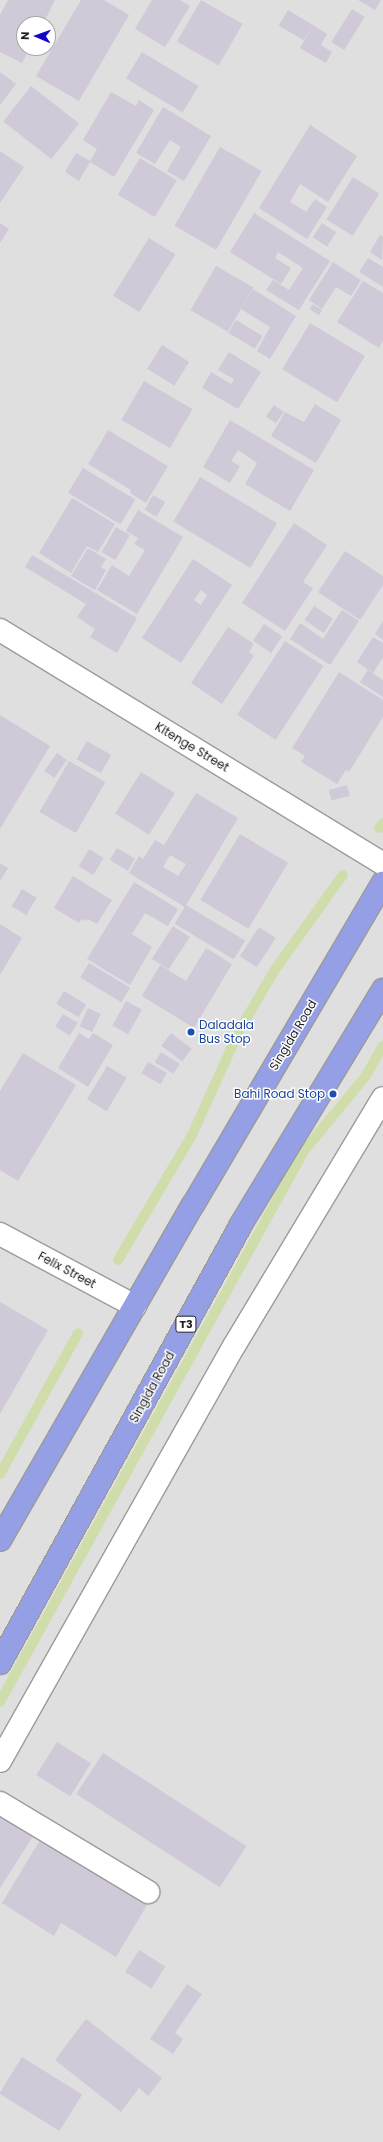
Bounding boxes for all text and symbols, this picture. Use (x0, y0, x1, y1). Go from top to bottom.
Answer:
north arrow (16, 16, 56, 56)
text: N (17, 31, 33, 40)
street label: Kitenge Street (152, 719, 232, 775)
street label: Singida Road (266, 997, 320, 1073)
place label: Daladala Bus Stop (199, 1018, 254, 1046)
marker: Daladala Bus Stop (186, 1027, 196, 1037)
place label: Bahi Road Stop (234, 1087, 325, 1101)
marker: Bahi Road Stop (328, 1089, 338, 1099)
street label: Felix Street (36, 1249, 98, 1291)
road number: T3 (175, 1315, 197, 1333)
street label: Singida Road (126, 1349, 178, 1425)

